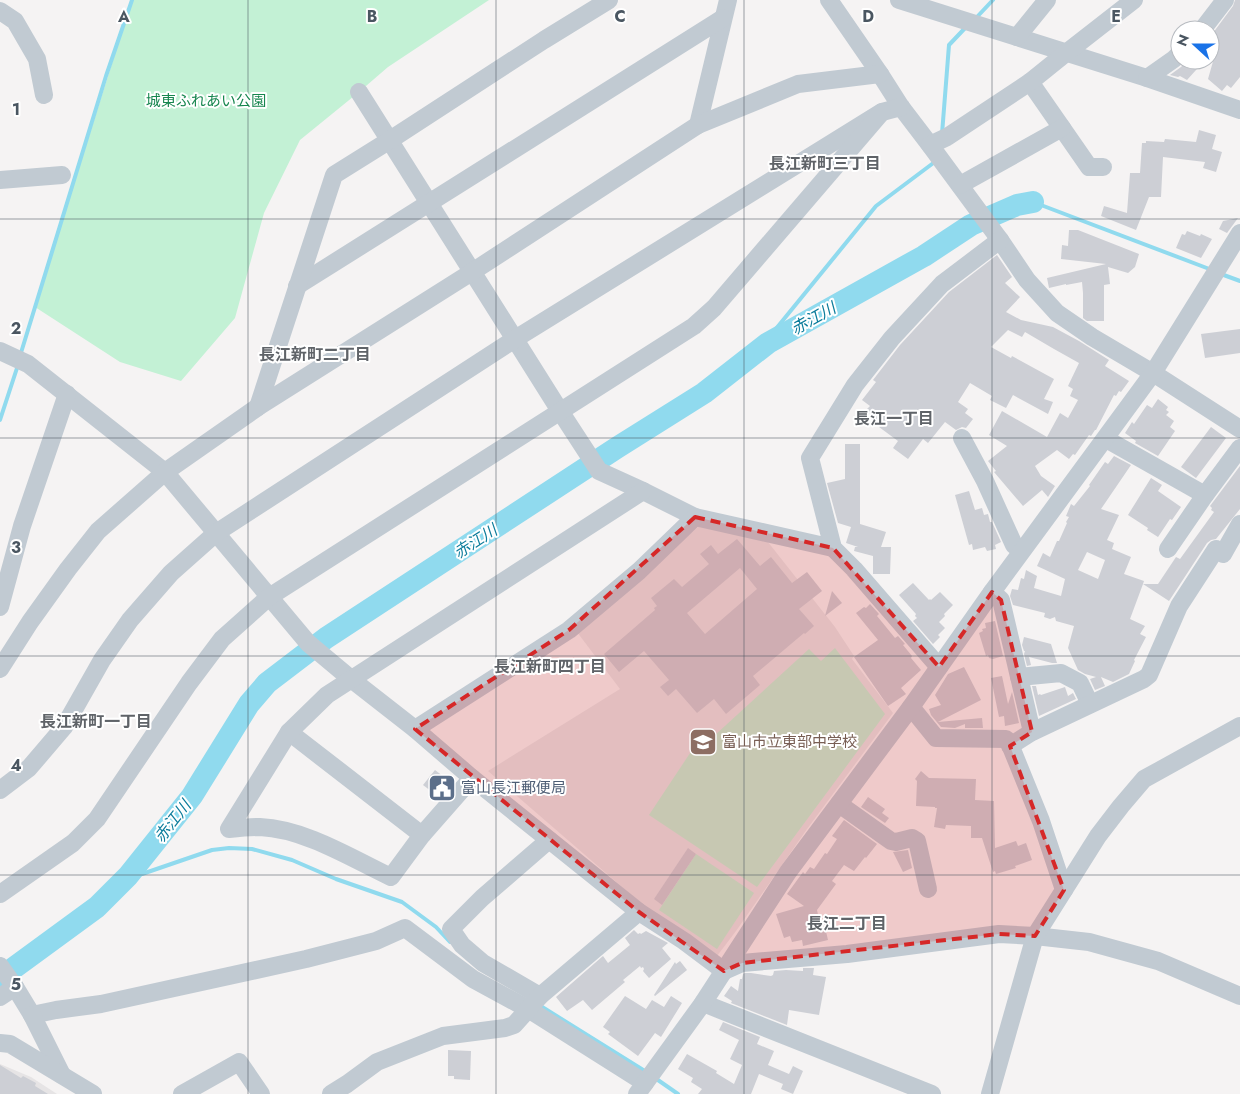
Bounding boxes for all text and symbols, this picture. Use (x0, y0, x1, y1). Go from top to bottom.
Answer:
text: A (117, 5, 130, 28)
text: B (367, 5, 377, 28)
text: C (614, 5, 626, 28)
text: D (862, 5, 874, 28)
text: E (1111, 5, 1121, 28)
north arrow (1170, 20, 1220, 70)
text: N (1172, 32, 1194, 49)
park label: 城東ふれあい公園 (146, 90, 266, 112)
text: 1 (12, 98, 20, 121)
district label: 長江新町三丁目 (769, 152, 881, 175)
water label: 赤江川 (787, 296, 842, 340)
text: 2 (11, 317, 21, 340)
district label: 長江新町二丁目 (259, 343, 371, 366)
district label: 長江一丁目 (854, 407, 934, 430)
water label: 赤江川 (449, 518, 503, 564)
text: 3 (11, 536, 21, 559)
district label: 長江新町四丁目 (494, 655, 606, 678)
district label: 長江新町一丁目 (40, 710, 152, 733)
school or university icon: 富山市立東部中学校 (688, 727, 718, 757)
place label: 富山市立東部中学校 (722, 731, 857, 753)
text: 4 (10, 754, 22, 777)
public building icon: 富山長江郵便局 (427, 773, 457, 803)
place label: 富山長江郵便局 (461, 777, 566, 799)
water label: 赤江川 (149, 794, 197, 847)
district label: 長江二丁目 (807, 912, 887, 935)
text: 5 (11, 973, 21, 996)

